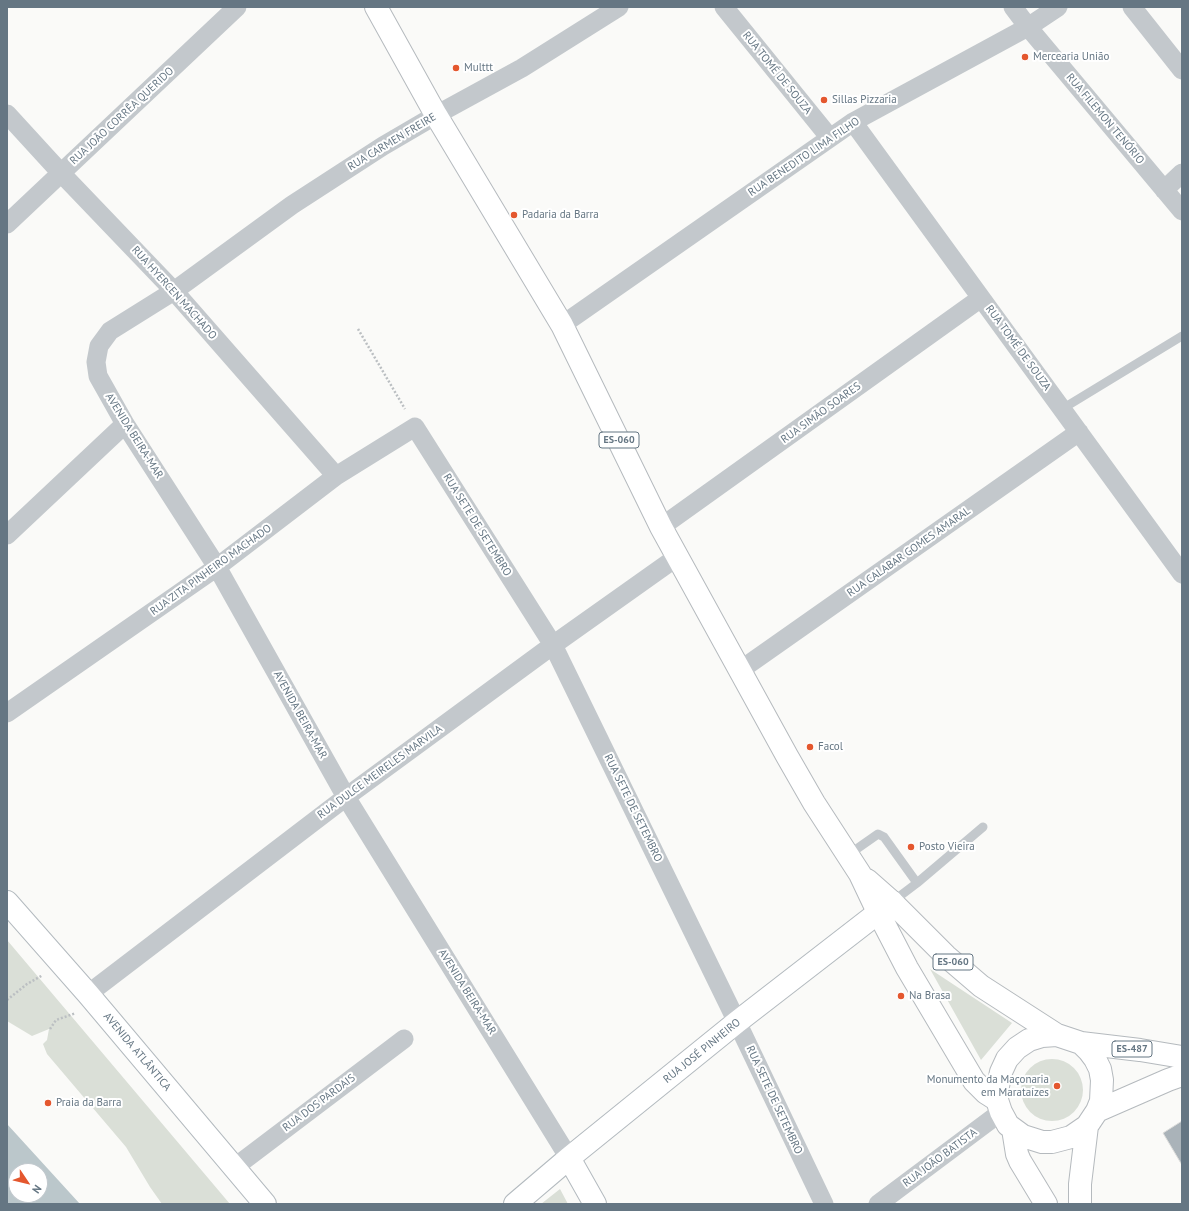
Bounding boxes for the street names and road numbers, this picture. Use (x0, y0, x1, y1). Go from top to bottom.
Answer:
street label: RUA TOMÉ DE SOUZA (740, 29, 814, 117)
street label: RUA JOÃO CORRÊA QUERIDO (67, 64, 177, 168)
street label: RUA FILEMON TENÓRIO (1063, 71, 1147, 167)
street label: RUA CARMEN FREIRE (345, 110, 439, 174)
street label: RUA BENEDITO LIMA FILHO (746, 115, 862, 199)
street label: RUA HYERCEN MACHADO (129, 244, 219, 342)
street label: RUA TOMÉ DE SOUZA (983, 303, 1053, 393)
street label: RUA SIMÃO SOARES (779, 380, 863, 446)
street label: AVENIDA BEIRA-MAR (102, 391, 166, 481)
road number: ES-060 (599, 432, 639, 448)
street label: RUA SETE DE SETEMBRO (440, 471, 514, 579)
street label: RUA CALABAR GOMES AMARAL (845, 504, 973, 600)
street label: RUA ZITA PINHEIRO MACHADO (148, 522, 274, 618)
street label: AVENIDA BEIRA-MAR (270, 669, 330, 761)
street label: RUA DULCE MEIRELES MARVILA (315, 722, 445, 822)
street label: RUA SETE DE SETEMBRO (601, 752, 665, 864)
street label: AVENIDA BEIRA-MAR (435, 947, 499, 1037)
road number: ES-060 (933, 954, 973, 970)
street label: AVENIDA ATLÂNTICA (100, 1010, 174, 1094)
street label: RUA JOSÉ PINHEIRO (661, 1016, 743, 1086)
road number: ES-487 (1112, 1041, 1152, 1057)
street label: RUA SETE DE SETEMBRO (743, 1044, 805, 1156)
street label: RUA DOS PARDAIS (280, 1071, 358, 1135)
street label: RUA JOÃO BATISTA (900, 1126, 980, 1190)

